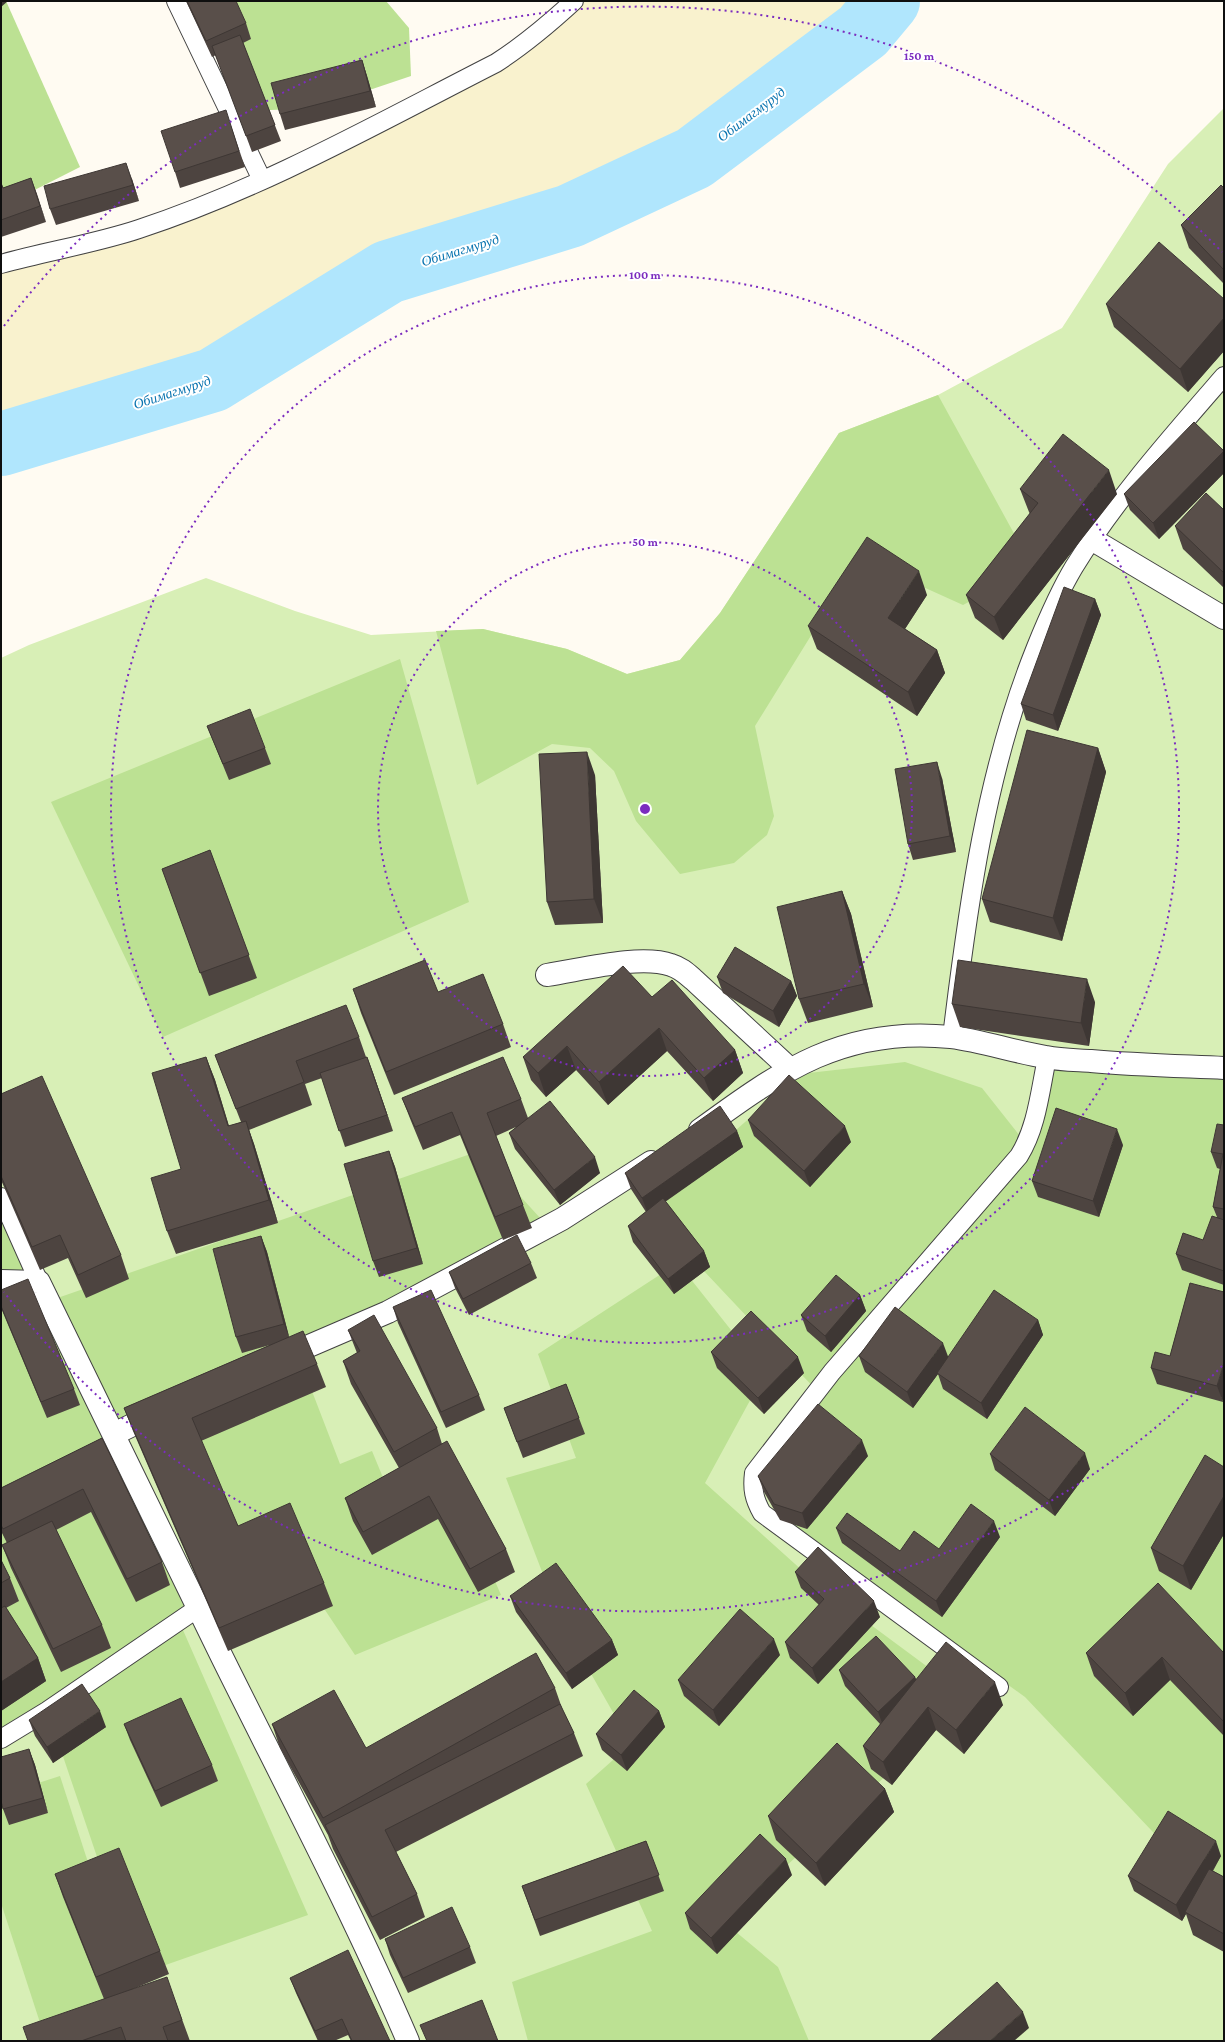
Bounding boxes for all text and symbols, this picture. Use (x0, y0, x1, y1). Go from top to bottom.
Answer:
text: 150 m (904, 49, 935, 63)
water label: Обимагмуруд (714, 83, 788, 145)
water label: Обимагмуруд (419, 231, 501, 269)
text: 100 m (629, 268, 662, 282)
water label: Обимагмуруд (131, 372, 213, 412)
text: 50 m (632, 535, 659, 549)
centre of rings (638, 802, 652, 816)

